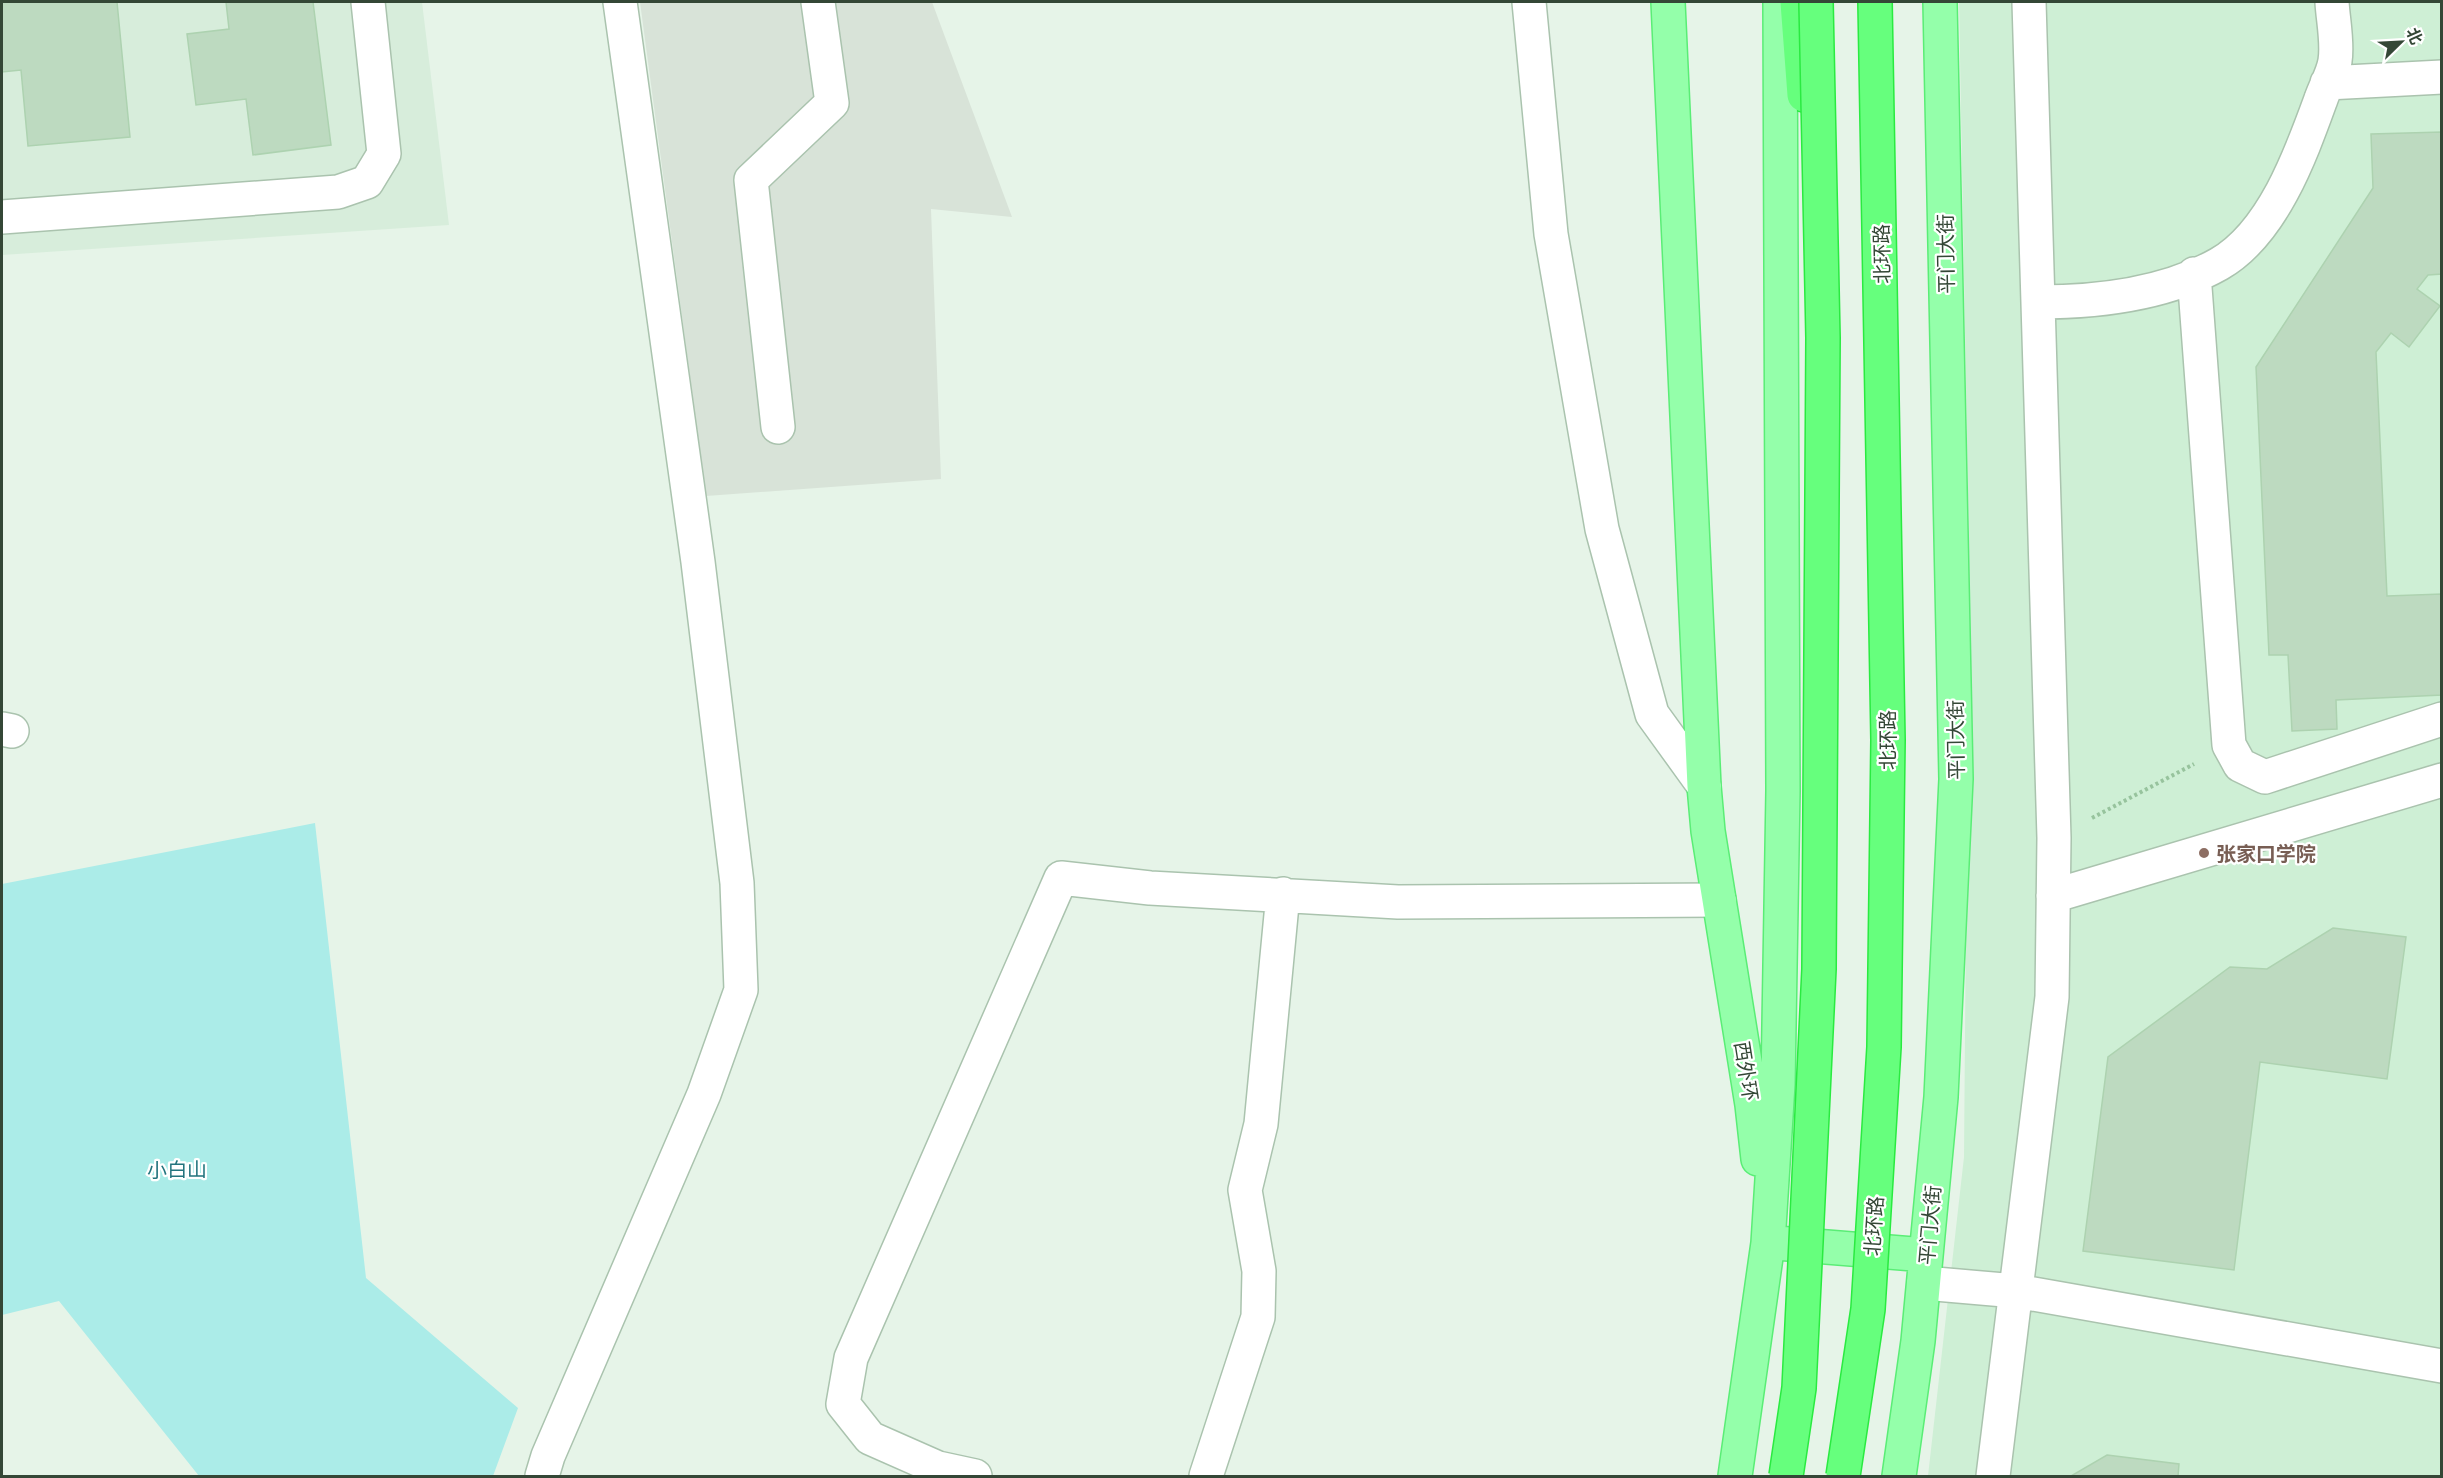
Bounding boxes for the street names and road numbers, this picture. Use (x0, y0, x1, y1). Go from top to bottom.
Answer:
street label: 平门大街 (1932, 214, 1958, 294)
street label: 北环路 (1868, 224, 1894, 284)
street label: 平门大街 (1942, 700, 1968, 780)
street label: 北环路 (1875, 710, 1899, 770)
street label: 西外环 (1730, 1039, 1764, 1103)
street label: 平门大街 (1914, 1184, 1944, 1266)
street label: 北环路 (1859, 1195, 1887, 1257)

